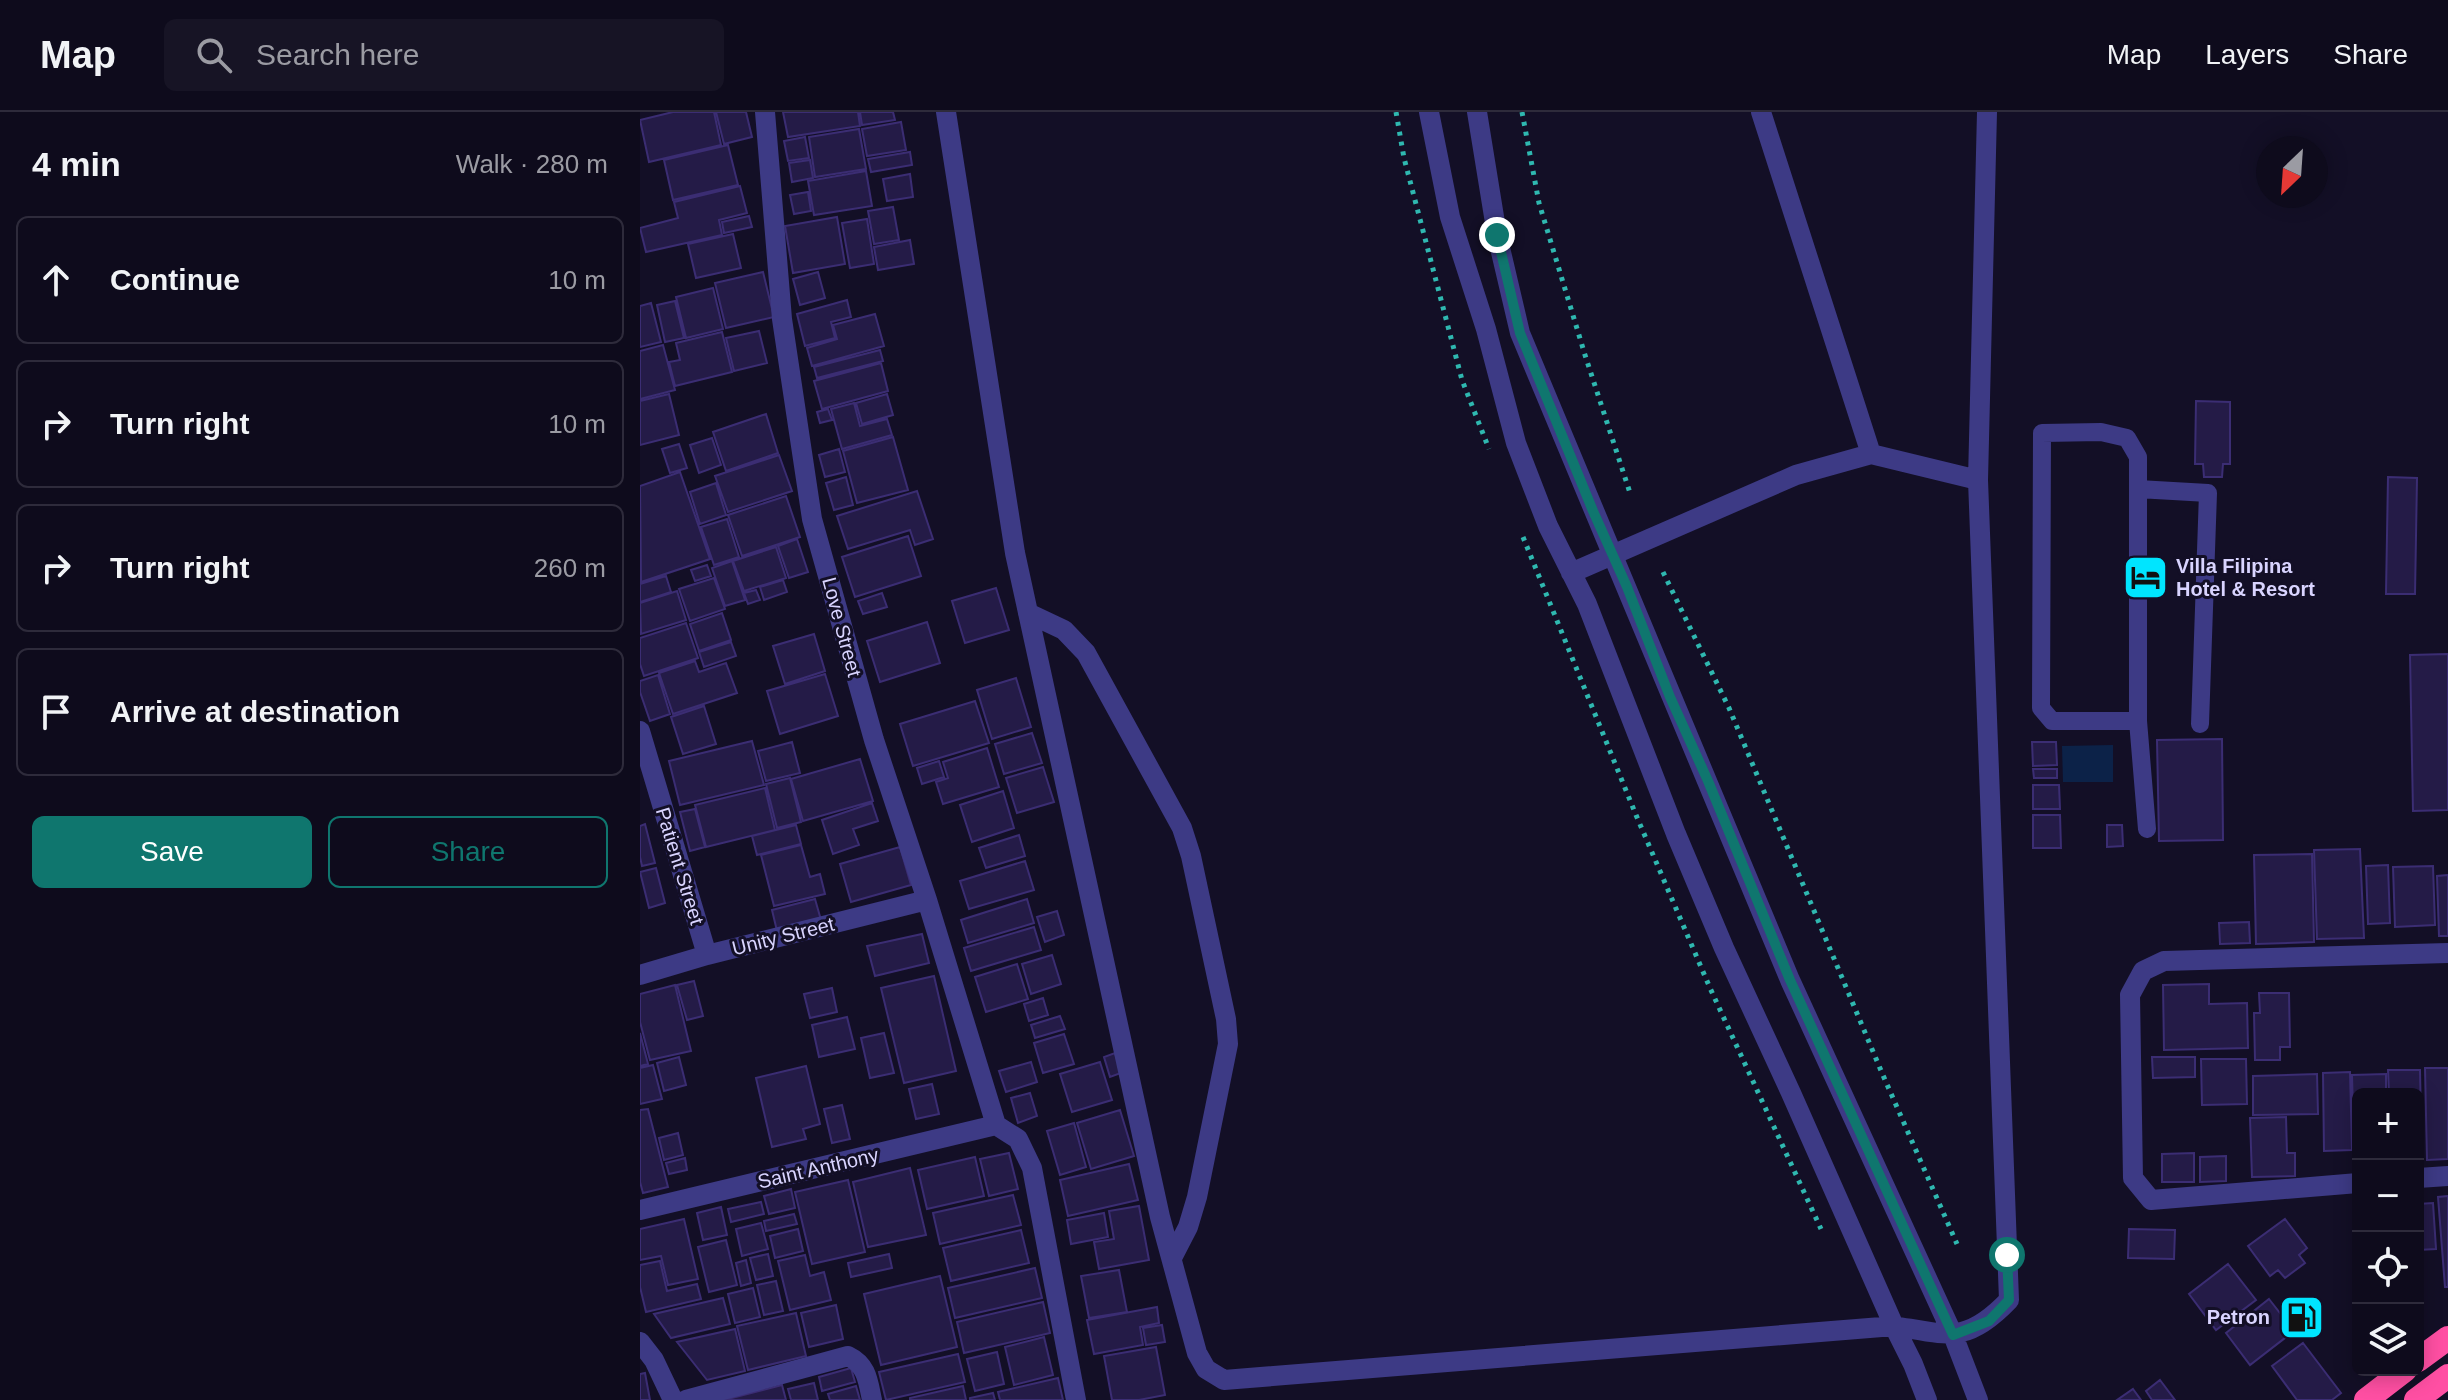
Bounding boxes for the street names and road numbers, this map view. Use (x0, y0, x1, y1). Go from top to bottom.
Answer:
street label: Love Street (818, 575, 866, 680)
street label: Patient Street (652, 805, 708, 928)
street label: Unity Street (730, 913, 837, 959)
street label: Saint Anthony (755, 1143, 881, 1193)

